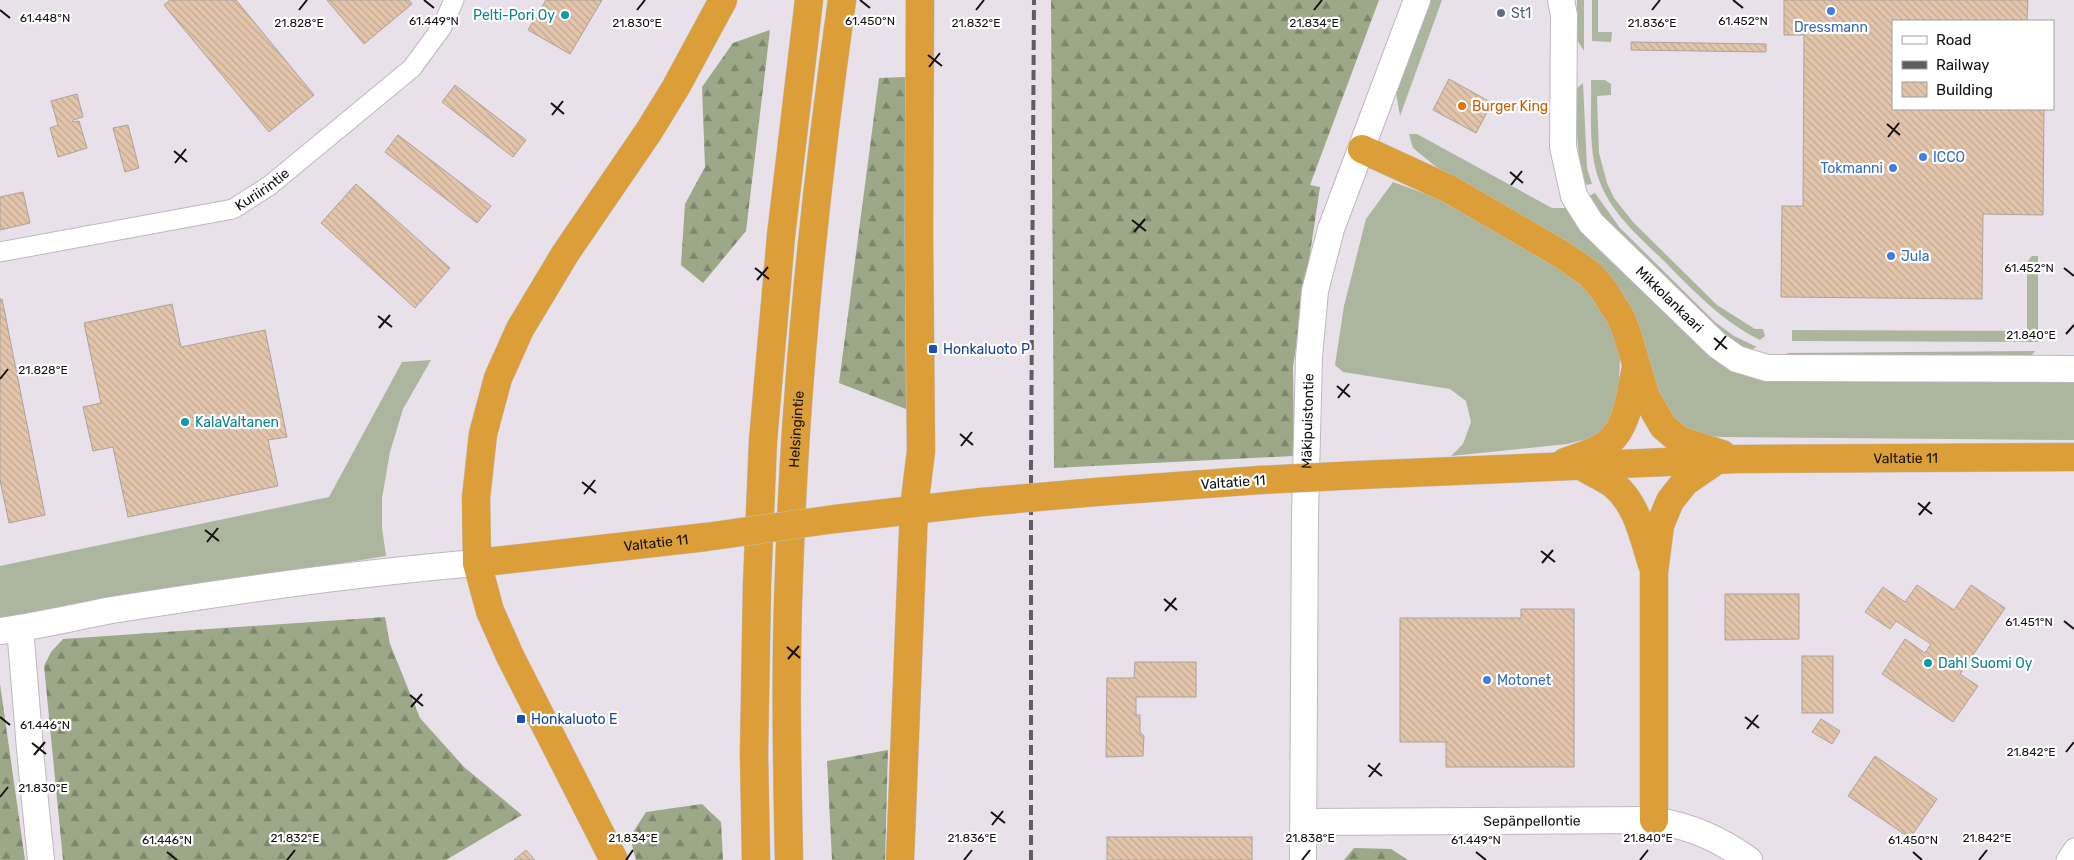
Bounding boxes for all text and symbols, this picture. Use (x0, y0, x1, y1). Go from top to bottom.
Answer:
place label: St1 (1511, 5, 1531, 22)
marker: Dressmann (1825, 5, 1837, 17)
place label: Pelti-Pori Oy (473, 7, 555, 24)
marker: St1 (1495, 7, 1507, 19)
marker: Pelti-Pori Oy (559, 9, 571, 21)
text: 61.448°N (20, 11, 70, 25)
text: 61.449°N (409, 14, 459, 28)
text: 61.450°N (845, 14, 895, 28)
text: 61.452°N (1718, 14, 1768, 28)
text: 21.828°E (274, 16, 324, 30)
text: 21.830°E (612, 16, 662, 30)
text: 21.832°E (952, 16, 1000, 30)
text: 21.834°E (1289, 16, 1339, 30)
text: 21.836°E (1627, 16, 1677, 30)
place label: Dressmann (1794, 19, 1868, 36)
legend (1892, 20, 2054, 110)
text: Road (1936, 31, 1972, 49)
text: Railway (1936, 56, 1990, 74)
text: Building (1936, 81, 1993, 99)
place label: Burger King (1472, 98, 1548, 115)
marker: Burger King (1456, 100, 1468, 112)
place label: ICCO (1933, 149, 1965, 166)
marker: ICCO (1917, 151, 1929, 163)
place label: Tokmanni (1820, 160, 1883, 177)
marker: Tokmanni (1887, 162, 1899, 174)
street label: Kuriirintie (232, 165, 293, 215)
place label: Jula (1901, 248, 1929, 265)
marker: Jula (1885, 250, 1897, 262)
text: 61.452°N (2004, 261, 2054, 275)
street label: Mikkolankaari (1632, 263, 1707, 336)
text: 21.840°E (2006, 328, 2056, 342)
place label: Honkaluoto P (943, 341, 1030, 358)
marker: Honkaluoto P (927, 343, 939, 355)
text: 21.828°E (18, 363, 68, 377)
street label: Mäkipuistontie (1298, 373, 1318, 469)
street label: Helsingintie (786, 390, 808, 468)
place label: KalaValtanen (195, 414, 279, 431)
marker: KalaValtanen (179, 416, 191, 428)
street label: Valtatie 11 (1873, 450, 1938, 467)
street label: Valtatie 11 (1200, 472, 1266, 493)
street label: Valtatie 11 (623, 531, 689, 555)
text: 61.451°N (2005, 615, 2053, 629)
place label: Dahl Suomi Oy (1938, 655, 2033, 672)
marker: Dahl Suomi Oy (1922, 657, 1934, 669)
place label: Motonet (1497, 672, 1552, 689)
marker: Motonet (1481, 674, 1493, 686)
place label: Honkaluoto E (531, 711, 618, 728)
marker: Honkaluoto E (515, 713, 527, 725)
text: 61.446°N (20, 718, 70, 732)
text: 21.842°E (2006, 745, 2056, 759)
text: 21.830°E (18, 781, 68, 795)
street label: Sepänpellontie (1483, 812, 1581, 830)
text: 21.832°E (271, 831, 319, 845)
text: 21.834°E (608, 831, 658, 845)
text: 21.836°E (947, 831, 997, 845)
text: 21.838°E (1285, 831, 1335, 845)
text: 21.840°E (1623, 831, 1673, 845)
text: 21.842°E (1962, 831, 2012, 845)
text: 61.446°N (142, 833, 192, 847)
text: 61.449°N (1451, 833, 1501, 847)
text: 61.450°N (1888, 833, 1938, 847)

